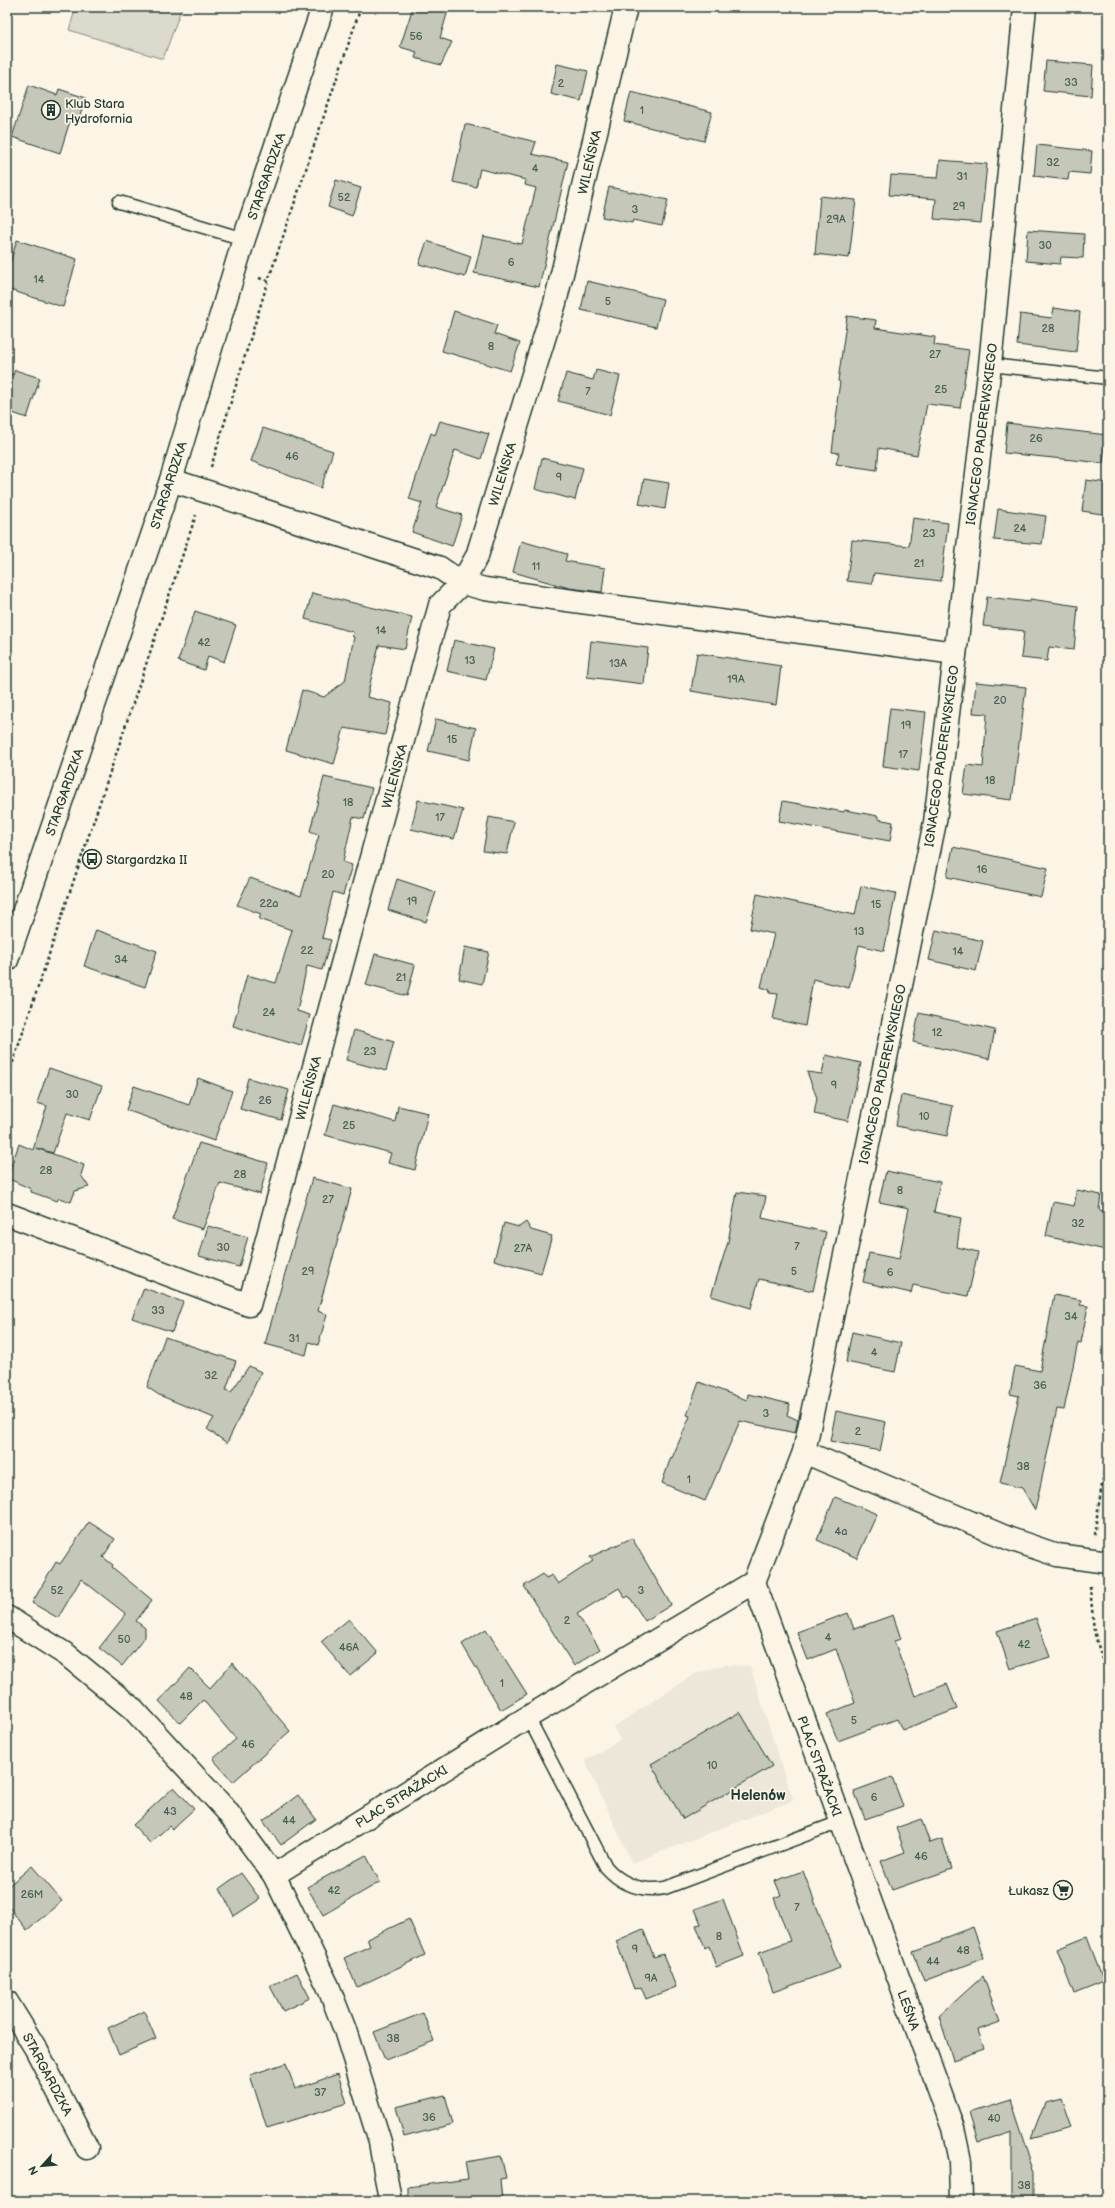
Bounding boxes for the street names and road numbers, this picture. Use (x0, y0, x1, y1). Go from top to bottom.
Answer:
street label: WILEŃSKA (574, 128, 605, 196)
street label: STARGARDZKA (245, 130, 289, 222)
street label: IGNACEGO PADEREWSKIEGO (963, 342, 1001, 526)
street label: STARGARDZKA (147, 439, 191, 531)
street label: WILEŃSKA (485, 440, 520, 508)
street label: IGNACEGO PADEREWSKIEGO (921, 664, 963, 848)
street label: WILEŃSKA (378, 742, 411, 810)
street label: STARGARDZKA (43, 746, 87, 838)
street label: IGNACEGO PADEREWSKIEGO (856, 983, 910, 1165)
street label: WILEŃSKA (292, 1054, 325, 1122)
street label: PLAC STRAŻACKI (793, 1714, 845, 1819)
street label: PLAC STRAŻACKI (353, 1762, 451, 1832)
street label: LEŚNA (893, 1988, 924, 2033)
street label: STARGARDZKA (19, 2030, 76, 2119)

